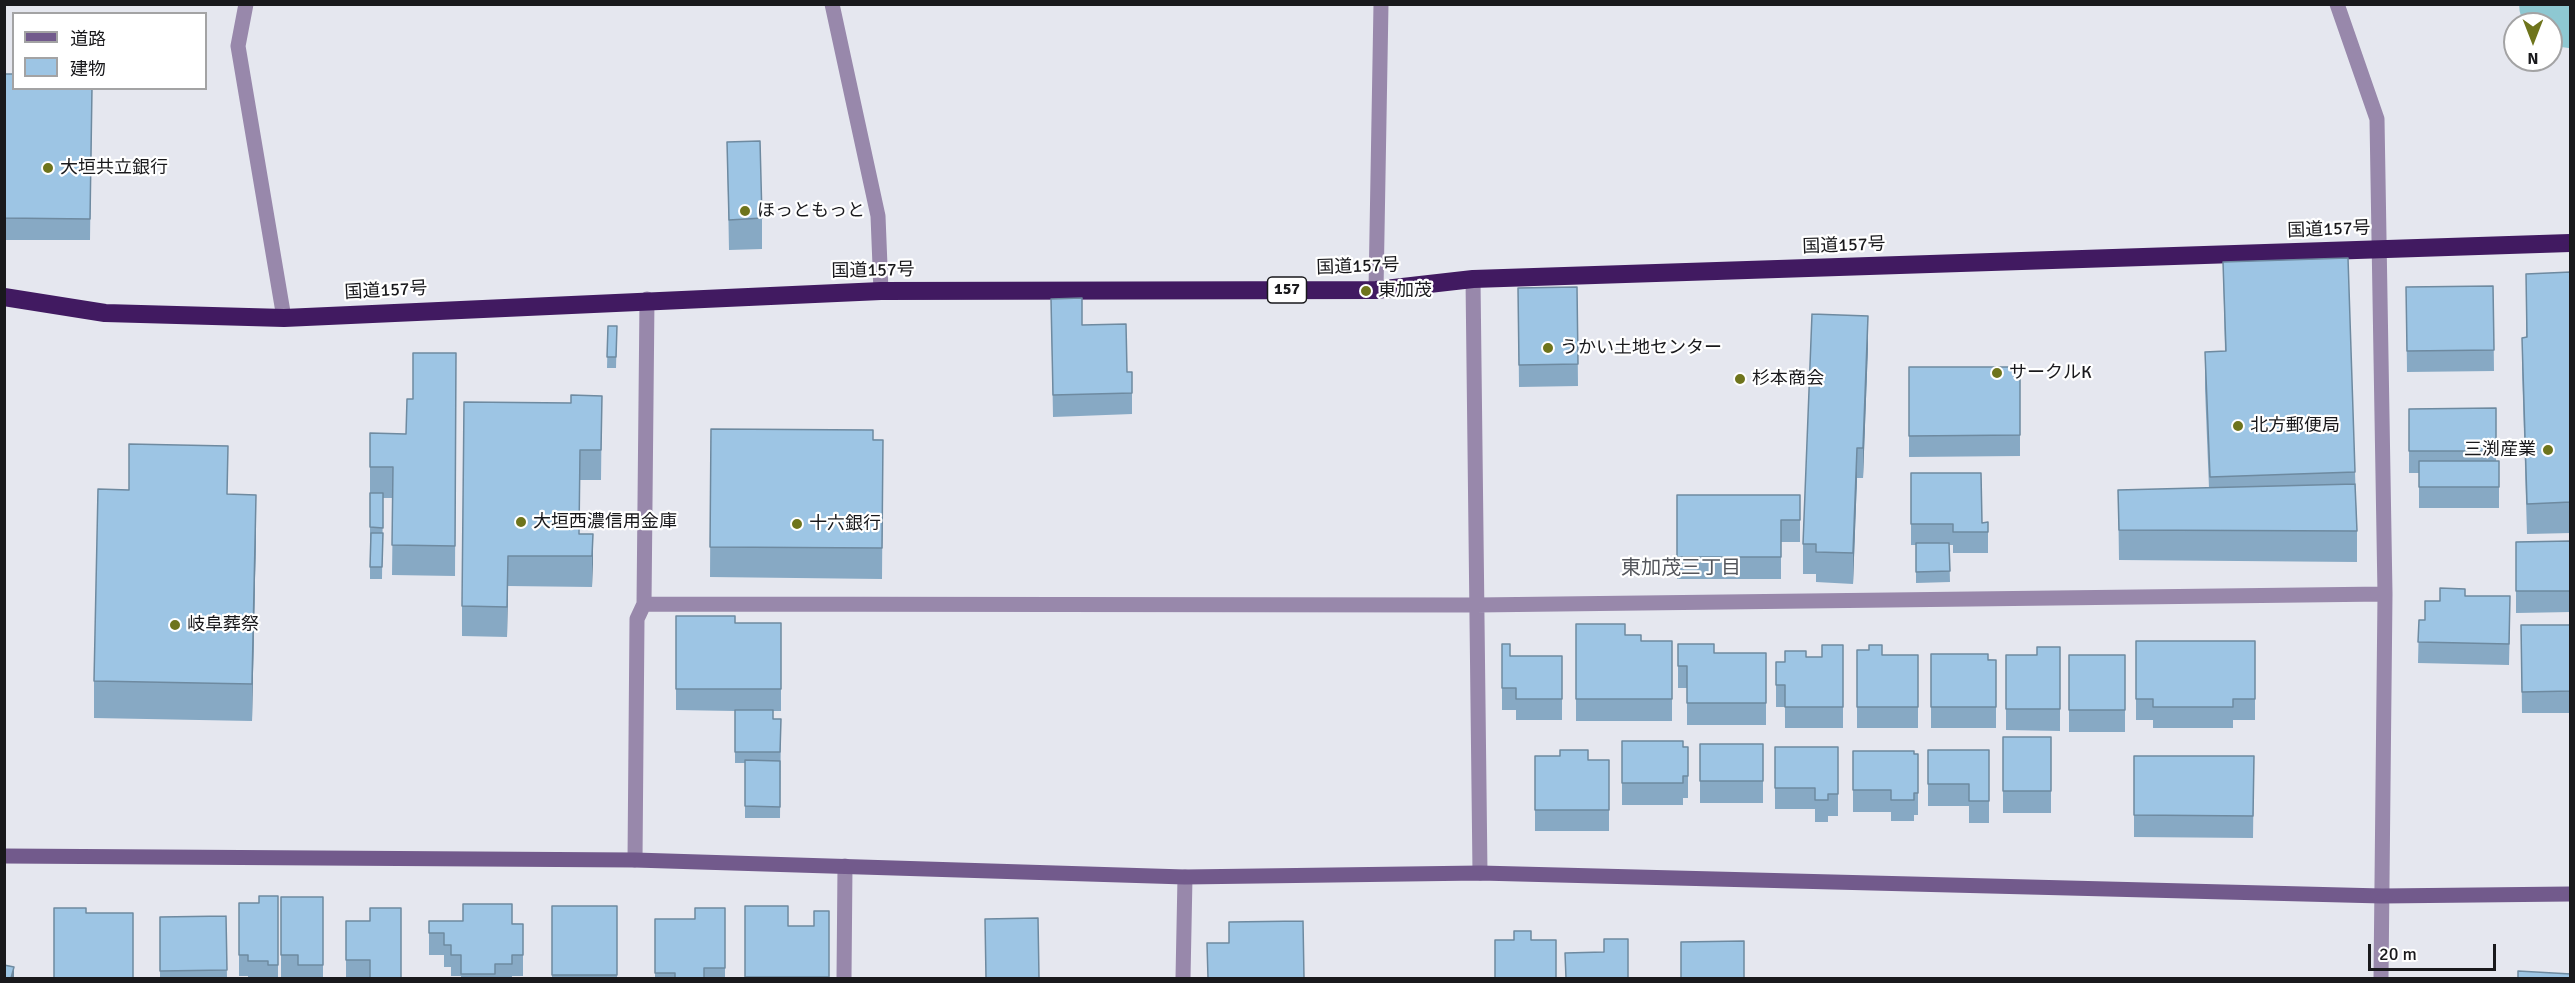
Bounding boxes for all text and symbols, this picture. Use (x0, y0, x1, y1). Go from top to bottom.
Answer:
legend (12, 12, 207, 90)
north arrow (2503, 12, 2563, 72)
text: 道路 (70, 28, 106, 50)
text: N (2527, 48, 2539, 68)
text: 建物 (70, 58, 106, 80)
place label: 大垣共立銀行 (60, 157, 168, 179)
marker: 大垣共立銀行 (41, 161, 55, 175)
place label: ほっともっと (757, 200, 865, 222)
marker: ほっともっと (738, 204, 752, 218)
street label: 国道157号 (2287, 218, 2371, 242)
street label: 国道157号 (1802, 234, 1886, 258)
street label: 国道157号 (1316, 255, 1400, 279)
street label: 国道157号 (831, 259, 915, 283)
road number: 157 (1268, 277, 1306, 303)
street label: 国道157号 (344, 278, 428, 304)
place label: 東加茂 (1378, 280, 1432, 302)
marker: 東加茂 (1359, 284, 1373, 298)
place label: うかい土地センター (1560, 337, 1722, 359)
marker: うかい土地センター (1541, 341, 1555, 355)
place label: サークルK (2009, 362, 2092, 384)
marker: サークルK (1990, 366, 2004, 380)
place label: 杉本商会 (1752, 368, 1824, 390)
marker: 杉本商会 (1733, 372, 1747, 386)
place label: 北方郵便局 (2250, 415, 2340, 437)
marker: 北方郵便局 (2231, 419, 2245, 433)
place label: 三渕産業 (2464, 439, 2536, 461)
marker: 三渕産業 (2541, 443, 2555, 457)
place label: 大垣西濃信用金庫 (533, 511, 677, 533)
place label: 十六銀行 (809, 513, 881, 535)
marker: 大垣西濃信用金庫 (514, 515, 528, 529)
marker: 十六銀行 (790, 517, 804, 531)
district label: 東加茂三丁目 (1621, 557, 1741, 581)
place label: 岐阜葬祭 (187, 614, 259, 636)
marker: 岐阜葬祭 (168, 618, 182, 632)
scale bar (2371, 932, 2498, 970)
text: 20 m (2379, 943, 2417, 965)

